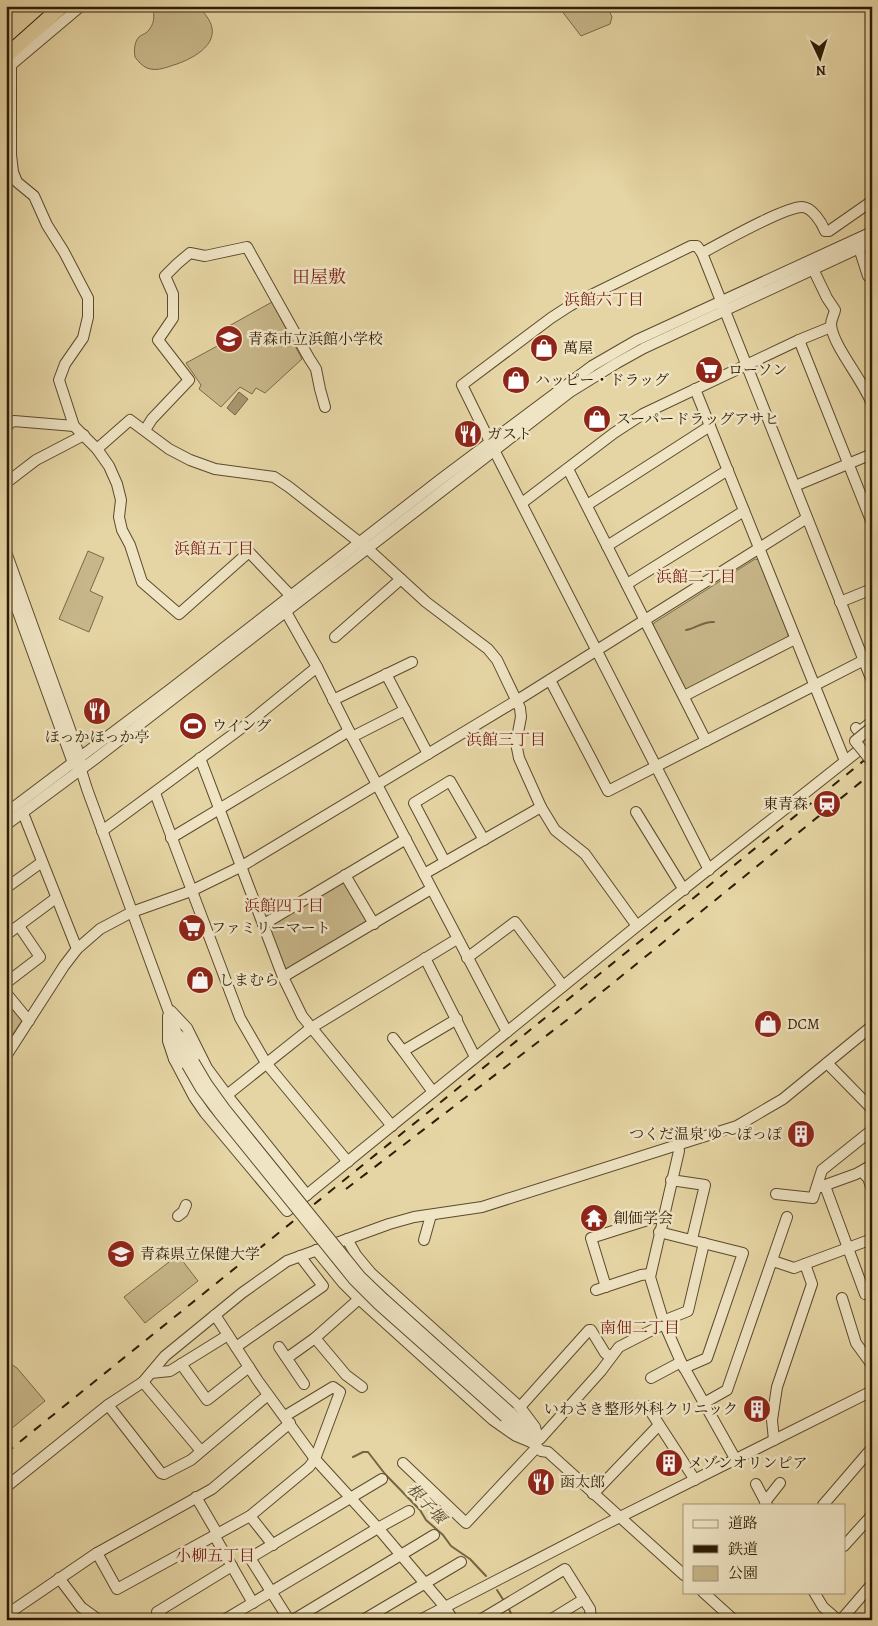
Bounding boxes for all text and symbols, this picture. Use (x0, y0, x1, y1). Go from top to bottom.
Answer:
north arrow (796, 32, 846, 82)
text: N (815, 61, 827, 80)
district label: 田屋敷 (292, 265, 346, 289)
district label: 浜館六丁目 (564, 289, 644, 311)
school or university icon: 青森市立浜館小学校 (214, 324, 244, 354)
place label: 青森市立浜館小学校 (248, 329, 383, 349)
shop icon: 萬屋 (529, 333, 559, 363)
place label: 萬屋 (563, 338, 593, 358)
supermarket icon: ローソン (694, 355, 724, 385)
place label: ローソン (728, 360, 787, 380)
shop icon: ハッピー・ドラッグ (501, 365, 531, 395)
place label: ハッピー・ドラッグ (535, 370, 669, 390)
shop icon: スーパードラッグアサヒ (582, 404, 612, 434)
place label: スーパードラッグアサヒ (616, 409, 779, 429)
restaurant icon: ガスト (453, 419, 483, 449)
place label: ガスト (487, 424, 532, 444)
district label: 浜館五丁目 (174, 538, 254, 560)
district label: 浜館二丁目 (656, 566, 736, 588)
restaurant icon: ほっかほっか亭 (82, 696, 112, 726)
sports icon: ウイング (178, 711, 208, 741)
place label: ウイング (212, 716, 271, 736)
place label: ほっかほっか亭 (44, 727, 150, 747)
district label: 浜館三丁目 (466, 729, 546, 751)
station icon: 東青森 (812, 789, 842, 819)
place label: 東青森 (763, 794, 808, 814)
district label: 浜館四丁目 (244, 895, 324, 917)
supermarket icon: ファミリーマート (177, 913, 207, 943)
place label: ファミリーマート (211, 918, 331, 938)
shop icon: しまむら (185, 965, 215, 995)
place label: しまむら (219, 970, 279, 990)
shop icon: DCM (753, 1009, 783, 1039)
place label: DCM (787, 1014, 820, 1034)
building icon: つくだ温泉 ゆ～ぽっぽ (786, 1119, 816, 1149)
place label: つくだ温泉 ゆ～ぽっぽ (629, 1124, 782, 1144)
temple icon: 創価学会 (579, 1203, 609, 1233)
place label: 創価学会 (613, 1208, 673, 1228)
school or university icon: 青森県立保健大学 (106, 1239, 136, 1269)
place label: 青森県立保健大学 (140, 1244, 260, 1264)
district label: 南佃二丁目 (600, 1317, 680, 1339)
building icon: いわさき整形外科クリニック (742, 1394, 772, 1424)
place label: いわさき整形外科クリニック (544, 1399, 738, 1419)
building icon: メゾンオリンピア (654, 1448, 684, 1478)
place label: メゾンオリンピア (688, 1453, 808, 1473)
restaurant icon: 函太郎 (526, 1467, 556, 1497)
place label: 函太郎 (560, 1472, 605, 1492)
water label: 根子堰 (402, 1479, 453, 1531)
legend (683, 1504, 846, 1594)
text: 道路 (728, 1513, 758, 1533)
text: 鉄道 (728, 1539, 758, 1559)
district label: 小柳五丁目 (175, 1545, 255, 1567)
text: 公園 (728, 1563, 758, 1583)

